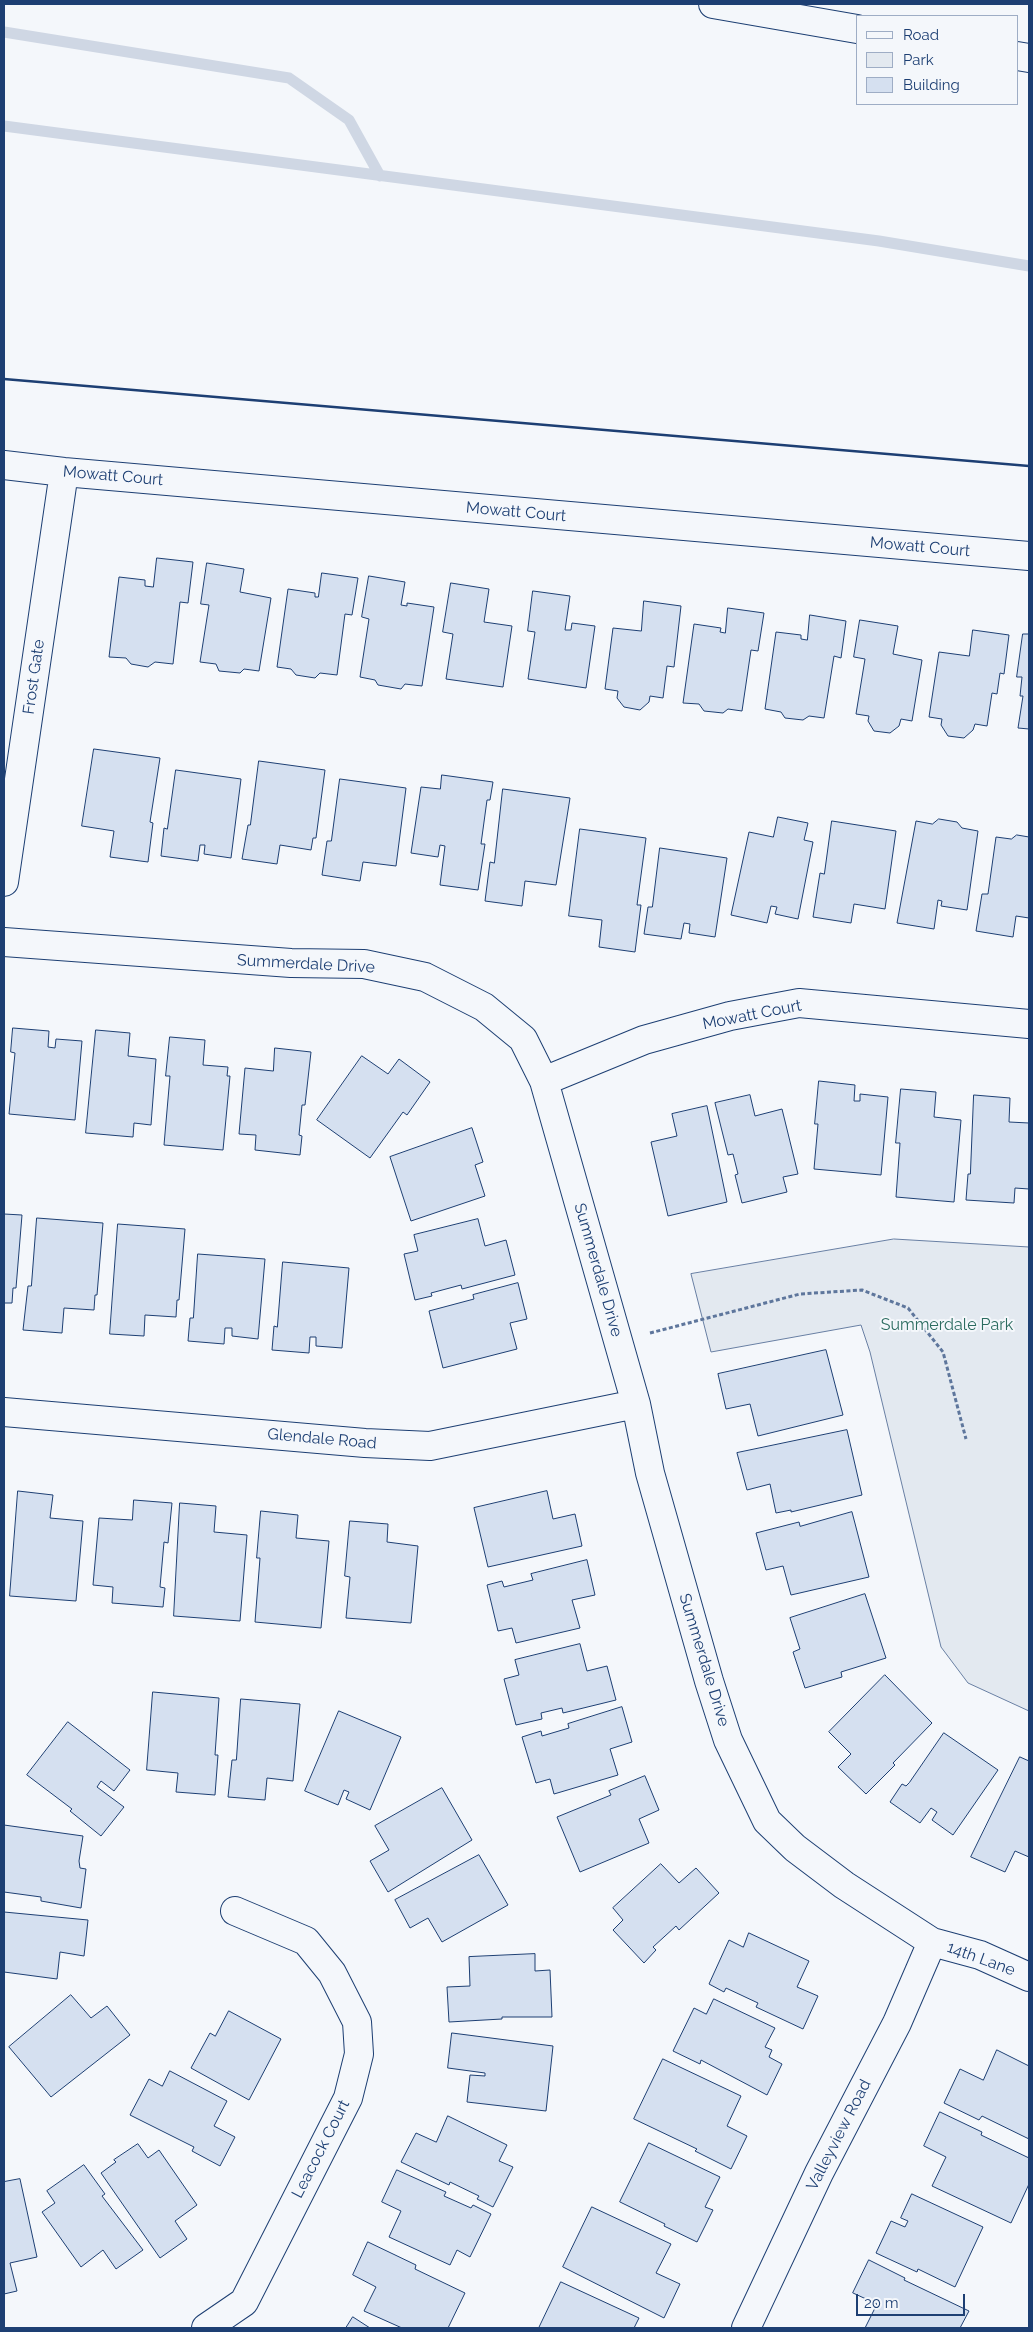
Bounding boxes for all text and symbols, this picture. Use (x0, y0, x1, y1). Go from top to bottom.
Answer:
legend (856, 15, 1018, 105)
text: Road (903, 26, 939, 44)
text: Park (903, 51, 934, 69)
text: Building (903, 76, 960, 94)
street label: Mowatt Court (62, 462, 164, 490)
street label: Mowatt Court (465, 498, 567, 526)
street label: Mowatt Court (869, 533, 971, 561)
street label: Frost Gate (19, 638, 49, 716)
street label: Summerdale Drive (237, 951, 375, 977)
street label: Mowatt Court (701, 996, 803, 1034)
street label: Summerdale Drive (570, 1201, 626, 1339)
park label: Summerdale Park (881, 1315, 1013, 1335)
street label: Glendale Road (267, 1425, 377, 1453)
street label: Summerdale Drive (675, 1591, 733, 1729)
street label: 14th Lane (944, 1938, 1018, 1980)
street label: Valleyview Road (803, 2076, 875, 2194)
street label: Leacock Court (288, 2097, 354, 2201)
scale bar (858, 2284, 967, 2316)
text: 20 m (864, 2294, 899, 2312)

